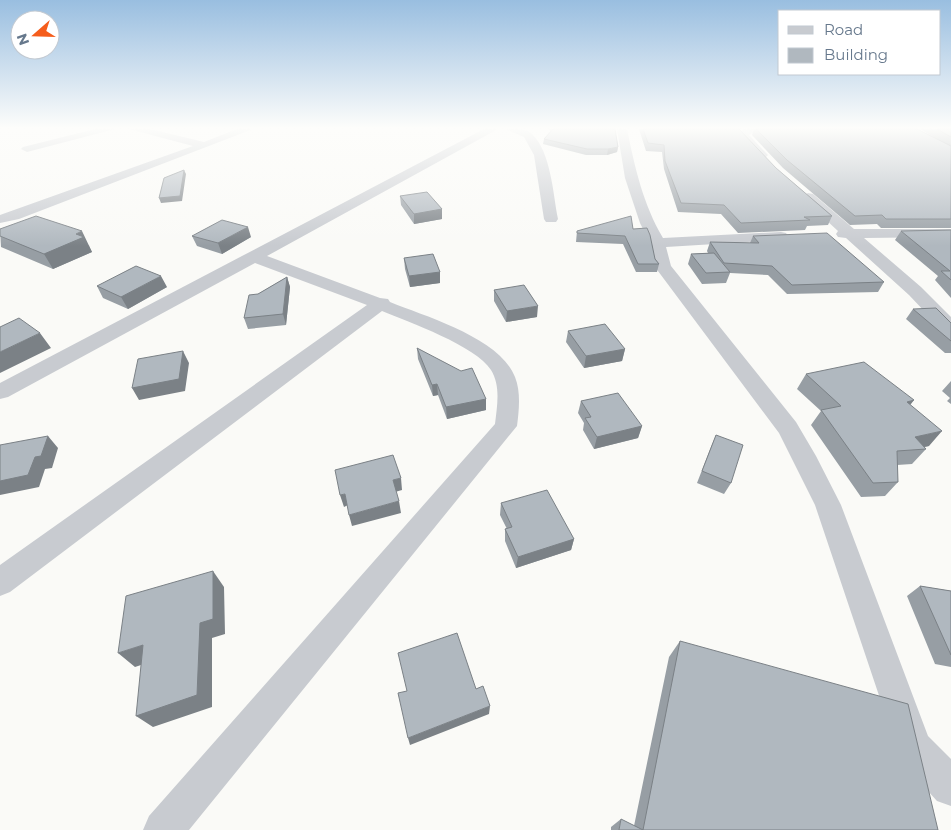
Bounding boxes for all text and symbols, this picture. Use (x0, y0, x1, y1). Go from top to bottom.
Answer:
north arrow (10, 10, 60, 60)
legend (778, 10, 941, 75)
text: Road (824, 20, 863, 39)
text: N (12, 31, 33, 48)
text: Building (824, 45, 888, 64)

